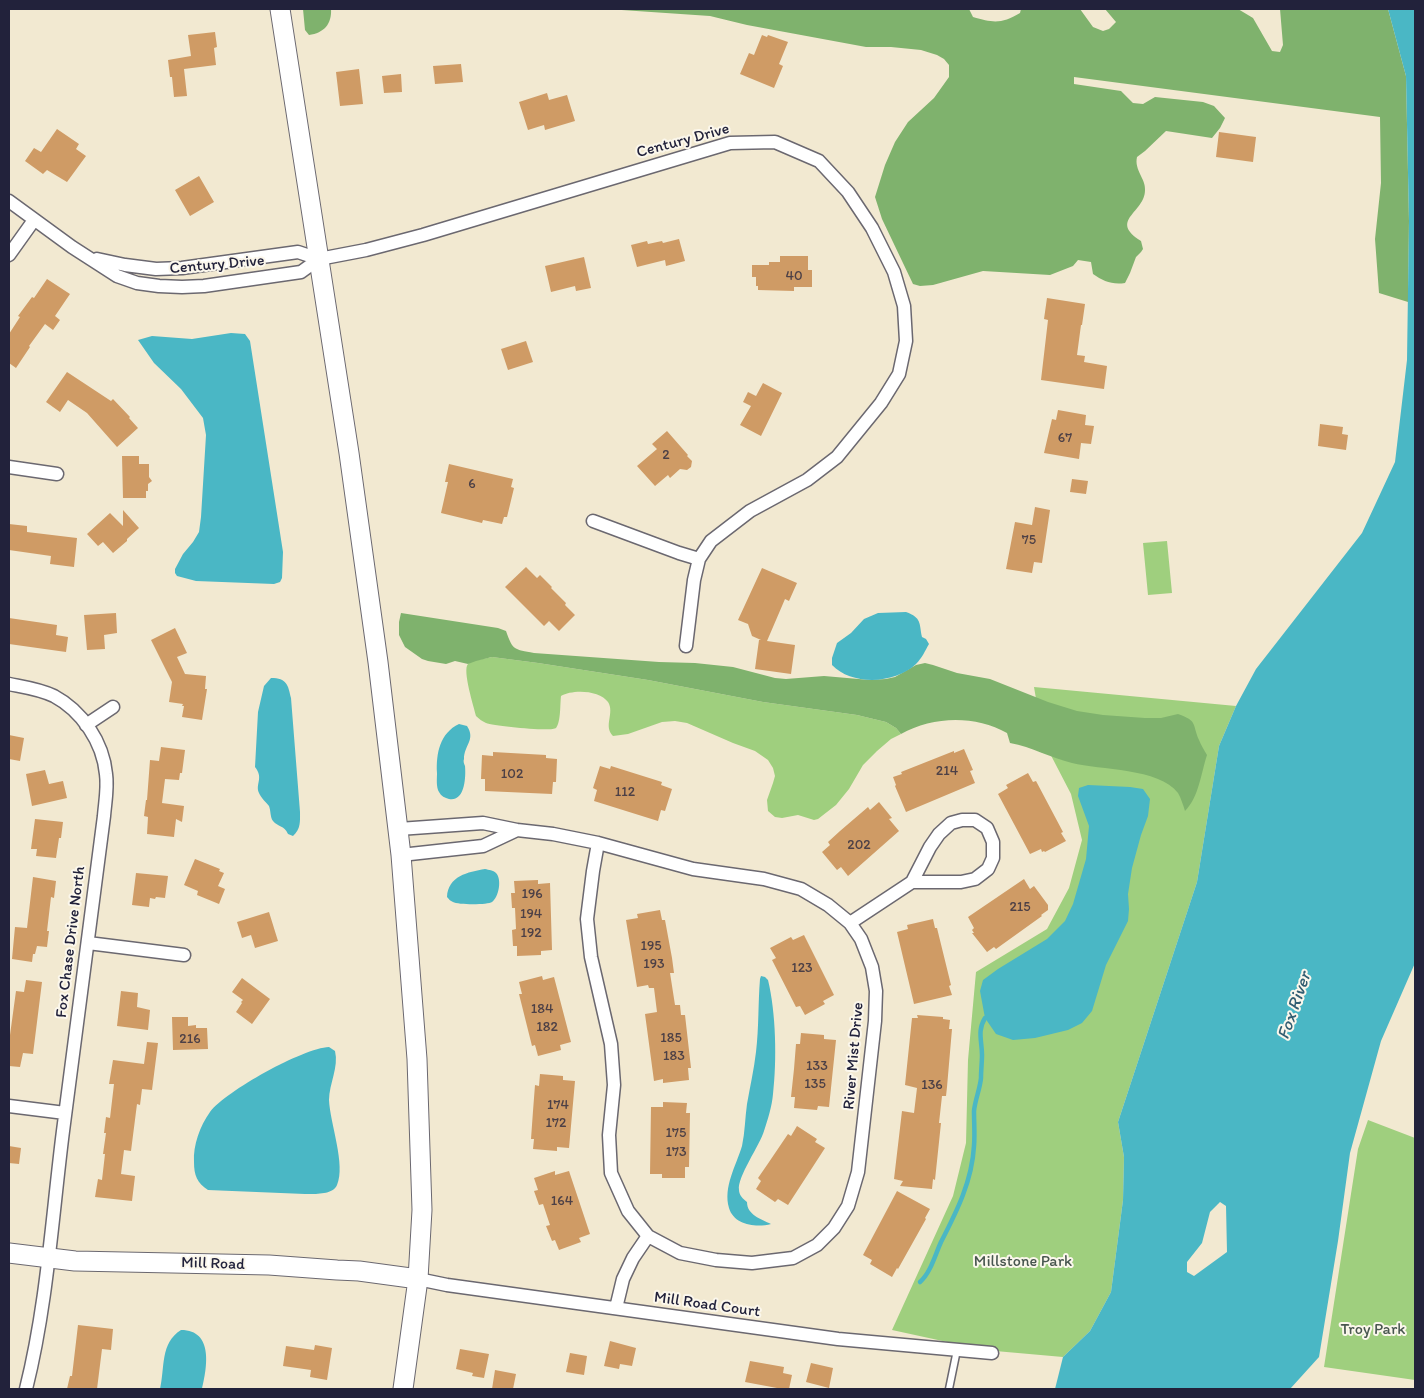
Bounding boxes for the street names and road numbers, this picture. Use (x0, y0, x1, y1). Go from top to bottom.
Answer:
street label: Century Drive (635, 119, 731, 163)
street label: Century Drive (169, 251, 265, 279)
street label: Fox Chase Drive North (52, 865, 90, 1019)
street label: River Mist Drive (840, 1001, 868, 1111)
street label: Mill Road (181, 1253, 245, 1275)
street label: Mill Road Court (653, 1288, 761, 1322)

